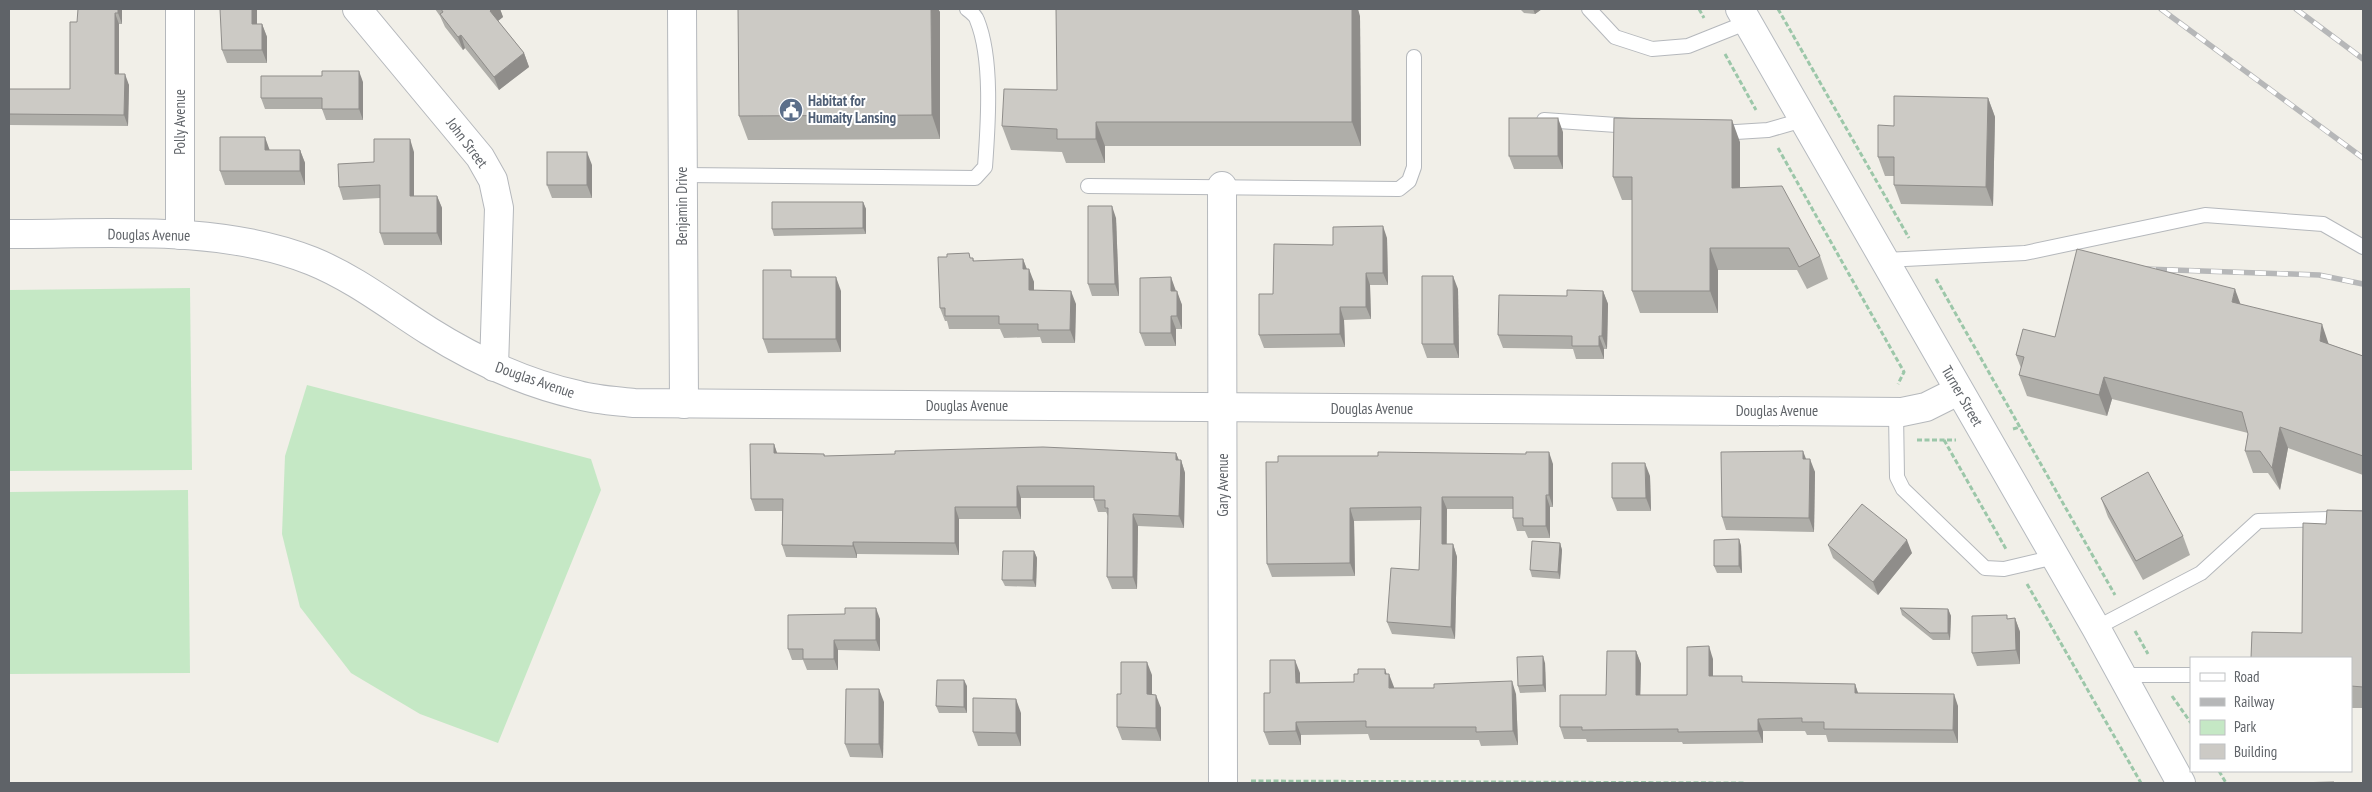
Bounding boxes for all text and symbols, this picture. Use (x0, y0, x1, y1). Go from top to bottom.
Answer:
street label: Polly Avenue (170, 89, 189, 155)
place label: Habitat for Humaity Lansing (808, 91, 897, 127)
public building icon: Habitat for Humaity Lansing (778, 97, 804, 123)
street label: John Street (442, 113, 492, 171)
street label: Benjamin Drive (672, 166, 691, 246)
street label: Douglas Avenue (108, 224, 190, 245)
street label: Douglas Avenue (493, 357, 577, 402)
street label: Turner Street (1937, 362, 1987, 430)
street label: Douglas Avenue (926, 396, 1008, 415)
street label: Douglas Avenue (1331, 399, 1413, 418)
street label: Douglas Avenue (1736, 401, 1818, 420)
street label: Gary Avenue (1213, 453, 1232, 517)
legend (2190, 657, 2352, 772)
text: Road (2234, 667, 2260, 686)
text: Railway (2234, 692, 2275, 711)
text: Park (2234, 717, 2256, 736)
text: Building (2234, 742, 2277, 761)

